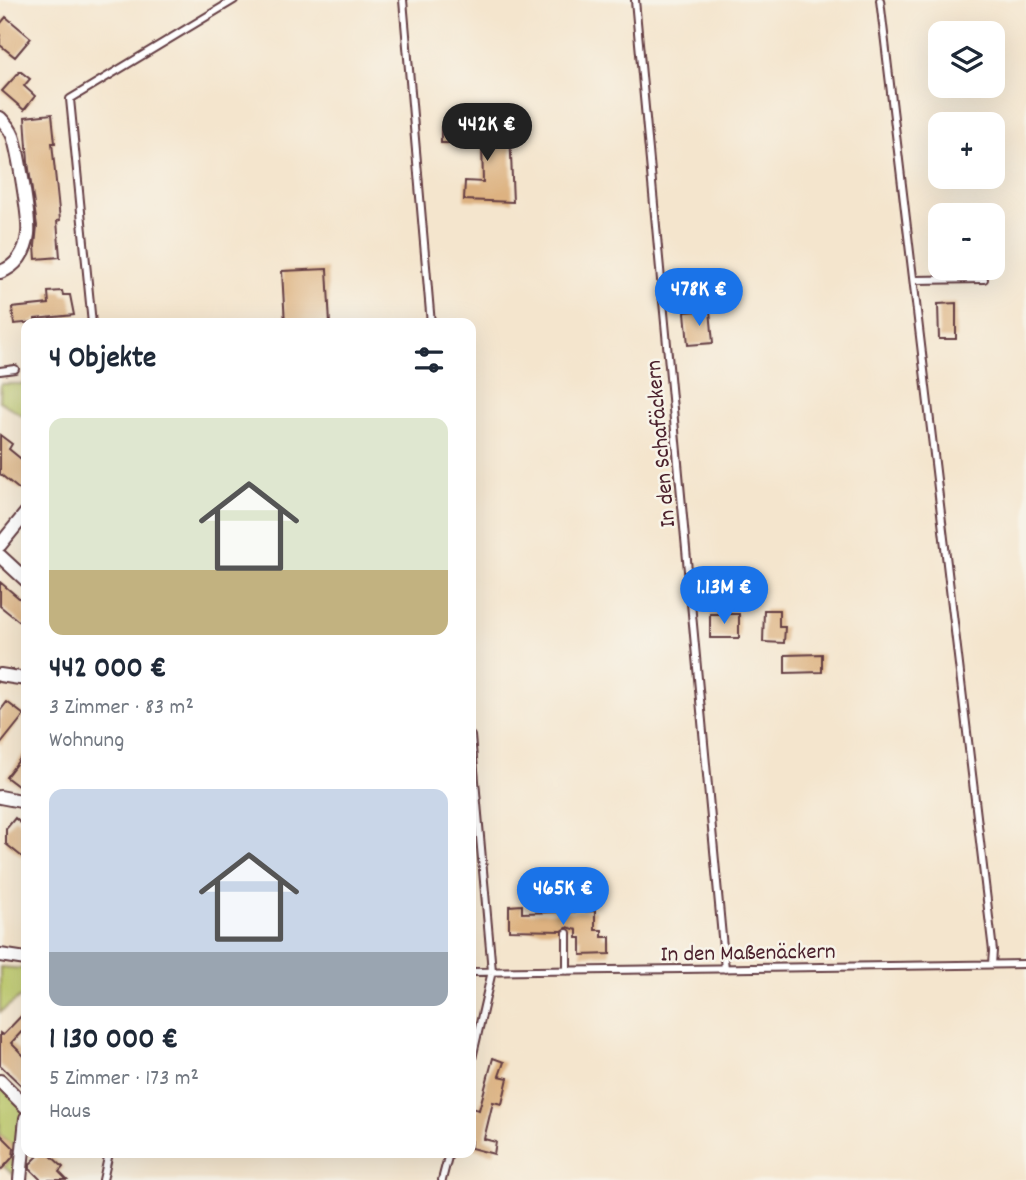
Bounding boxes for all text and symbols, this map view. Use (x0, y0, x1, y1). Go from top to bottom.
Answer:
map controls (928, 21, 1005, 280)
button: layers (928, 21, 1005, 98)
pin: 442K € (430, 104, 544, 163)
text: 442K € (458, 109, 516, 142)
button: + (928, 112, 1005, 189)
button: − (928, 203, 1005, 280)
pin: 478K € (642, 268, 756, 328)
text: 478K € (671, 274, 727, 307)
text: 4 Objekte (49, 339, 156, 382)
icon: filters (410, 341, 448, 379)
street label: In den Schafäckern (639, 359, 686, 529)
icon: home (186, 463, 312, 589)
pin: 1.13M € (659, 566, 789, 626)
text: 1.13M € (696, 572, 752, 605)
text: 442 000 € (49, 649, 167, 692)
text: 3 Zimmer · 83 m² (49, 692, 194, 725)
text: Wohnung (49, 725, 124, 758)
icon: home (186, 834, 312, 960)
pin: 465K € (506, 867, 620, 927)
text: 465K € (533, 873, 593, 906)
street label: In den Maßenäckern (660, 936, 836, 973)
text: 1 130 000 € (49, 1020, 178, 1063)
text: 5 Zimmer · 173 m² (49, 1063, 199, 1096)
text: Haus (49, 1096, 91, 1129)

